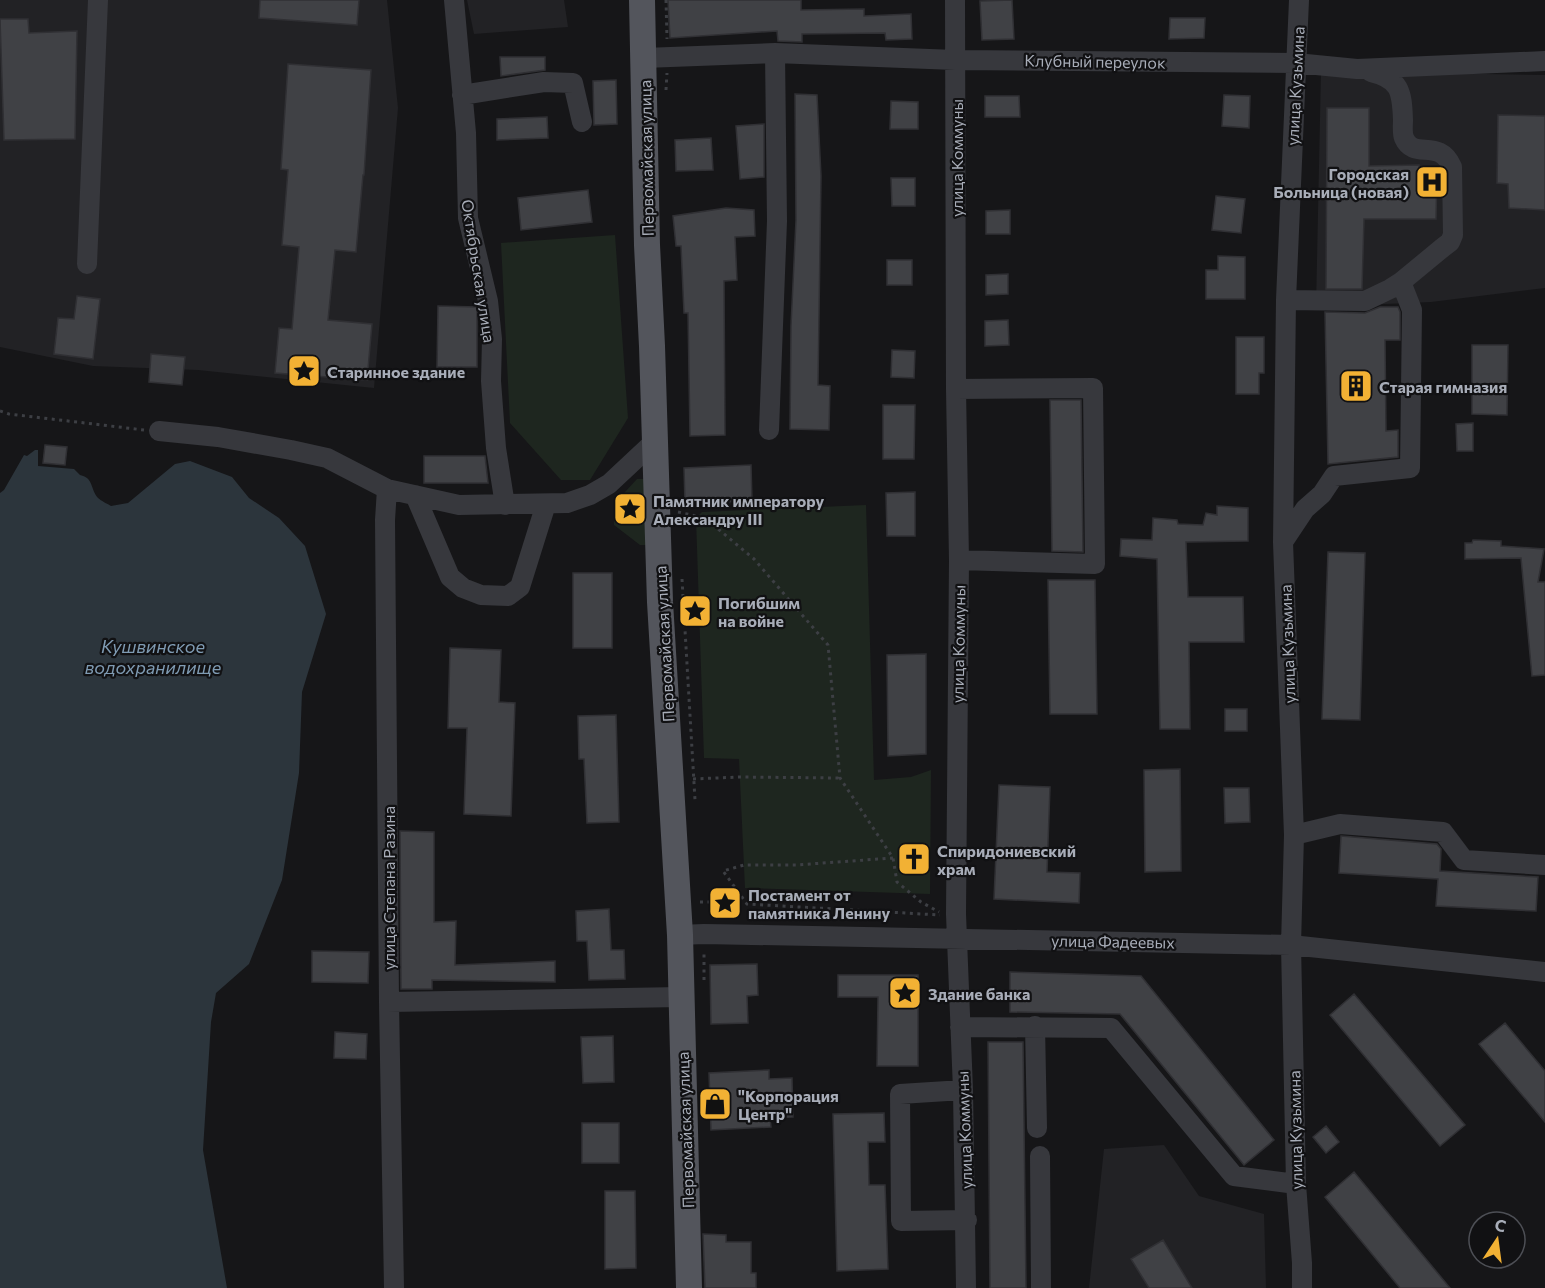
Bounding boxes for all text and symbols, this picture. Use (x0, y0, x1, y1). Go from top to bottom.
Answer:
street label: улица Кузьмина (1282, 26, 1308, 146)
street label: Клубный переулок (1024, 50, 1166, 72)
street label: Первомайская улица (635, 80, 657, 236)
street label: улица Коммуны (947, 99, 966, 217)
place label: Городская Больница (новая) (1273, 164, 1409, 201)
hospital icon: Городская Больница (новая) (1414, 164, 1450, 200)
street label: Октябрьская улица (458, 198, 500, 344)
place icon: Старинное здание (286, 353, 322, 389)
place label: Старинное здание (327, 362, 465, 381)
building icon: Старая гимназия (1338, 368, 1374, 404)
place label: Старая гимназия (1379, 377, 1507, 396)
place icon: Памятник императору Александру III (612, 491, 648, 527)
place label: Памятник императору Александру III (653, 491, 824, 528)
street label: Первомайская улица (650, 565, 678, 723)
street label: улица Кузьмина (1275, 584, 1299, 704)
street label: улица Коммуны (947, 585, 969, 703)
place icon: Погибшим на войне (677, 593, 713, 629)
place label: Погибшим на войне (718, 593, 800, 630)
water label: Кушвинское водохранилище (85, 635, 222, 678)
street label: улица Степана Разина (379, 806, 398, 970)
church icon: Спиридониевский храм (896, 841, 932, 877)
place label: Спиридониевский храм (937, 841, 1076, 878)
place icon: Постамент от памятника Ленину (707, 885, 743, 921)
place label: Постамент от памятника Ленину (748, 885, 891, 922)
street label: улица Фадеевых (1051, 930, 1175, 952)
place icon: Здание банка (887, 975, 923, 1011)
place label: Здание банка (928, 984, 1030, 1003)
street label: Первомайская улица (673, 1051, 697, 1209)
street label: улица Кузьмина (1284, 1070, 1306, 1190)
street label: улица Коммуны (952, 1071, 976, 1189)
shop icon: "Корпорация Центр" (697, 1086, 733, 1122)
place label: "Корпорация Центр" (738, 1086, 839, 1123)
north arrow (1467, 1210, 1527, 1270)
text: С (1493, 1214, 1508, 1235)

